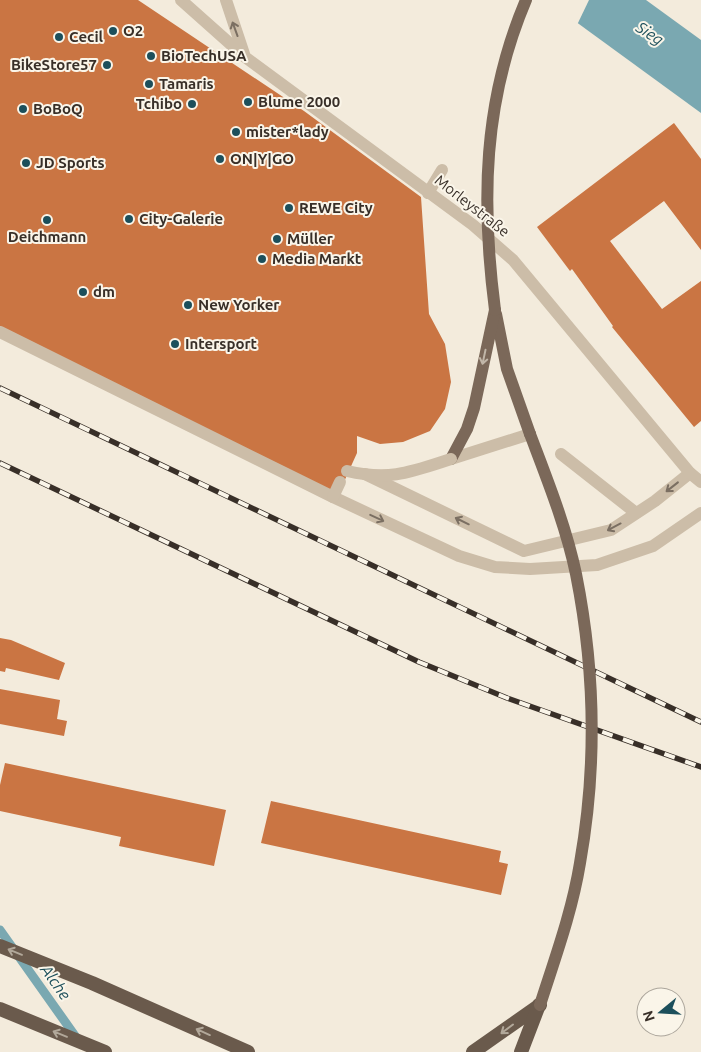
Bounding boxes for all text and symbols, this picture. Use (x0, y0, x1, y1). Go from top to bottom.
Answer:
water label: Sieg (632, 17, 667, 49)
one-way arrow (229, 21, 239, 37)
place label: O2 (123, 22, 143, 39)
marker: O2 (107, 25, 119, 37)
place label: Cecil (69, 28, 104, 45)
marker: Cecil (53, 31, 65, 43)
place label: BioTechUSA (161, 47, 247, 64)
marker: BioTechUSA (145, 50, 157, 62)
place label: BikeStore57 (11, 56, 97, 73)
marker: BikeStore57 (101, 59, 113, 71)
place label: Tamaris (159, 75, 214, 92)
marker: Tamaris (143, 78, 155, 90)
place label: Blume 2000 (258, 93, 340, 110)
place label: Tchibo (136, 95, 182, 112)
marker: Blume 2000 (242, 96, 254, 108)
marker: Tchibo (186, 98, 198, 110)
place label: BoBoQ (33, 100, 83, 117)
marker: BoBoQ (17, 103, 29, 115)
place label: mister*lady (246, 123, 329, 140)
marker: mister*lady (230, 126, 242, 138)
place label: ON|Y|GO (230, 150, 294, 167)
marker: ON|Y|GO (214, 153, 226, 165)
place label: JD Sports (36, 154, 105, 171)
marker: JD Sports (20, 157, 32, 169)
street label: Morleystraße (432, 171, 513, 240)
place label: REWE City (299, 199, 373, 216)
marker: REWE City (283, 202, 295, 214)
place label: City-Galerie (139, 210, 223, 227)
marker: City-Galerie (123, 213, 135, 225)
marker: Deichmann (41, 214, 53, 226)
place label: Deichmann (8, 228, 86, 245)
place label: Müller (287, 230, 334, 247)
marker: Müller (271, 233, 283, 245)
place label: Media Markt (272, 250, 362, 267)
marker: Media Markt (256, 253, 268, 265)
place label: dm (93, 283, 115, 300)
marker: dm (77, 286, 89, 298)
place label: New Yorker (198, 296, 280, 313)
marker: New Yorker (182, 299, 194, 311)
place label: Intersport (185, 335, 258, 352)
marker: Intersport (169, 338, 181, 350)
one-way arrow (479, 349, 488, 365)
one-way arrow (666, 482, 679, 493)
one-way arrow (369, 513, 384, 523)
one-way arrow (454, 516, 469, 526)
one-way arrow (606, 522, 621, 532)
one-way arrow (8, 946, 23, 956)
water label: Alche (37, 960, 75, 1003)
north arrow (636, 987, 686, 1037)
text: N (639, 1009, 658, 1023)
one-way arrow (500, 1024, 514, 1034)
one-way arrow (196, 1027, 211, 1037)
one-way arrow (53, 1028, 68, 1038)

